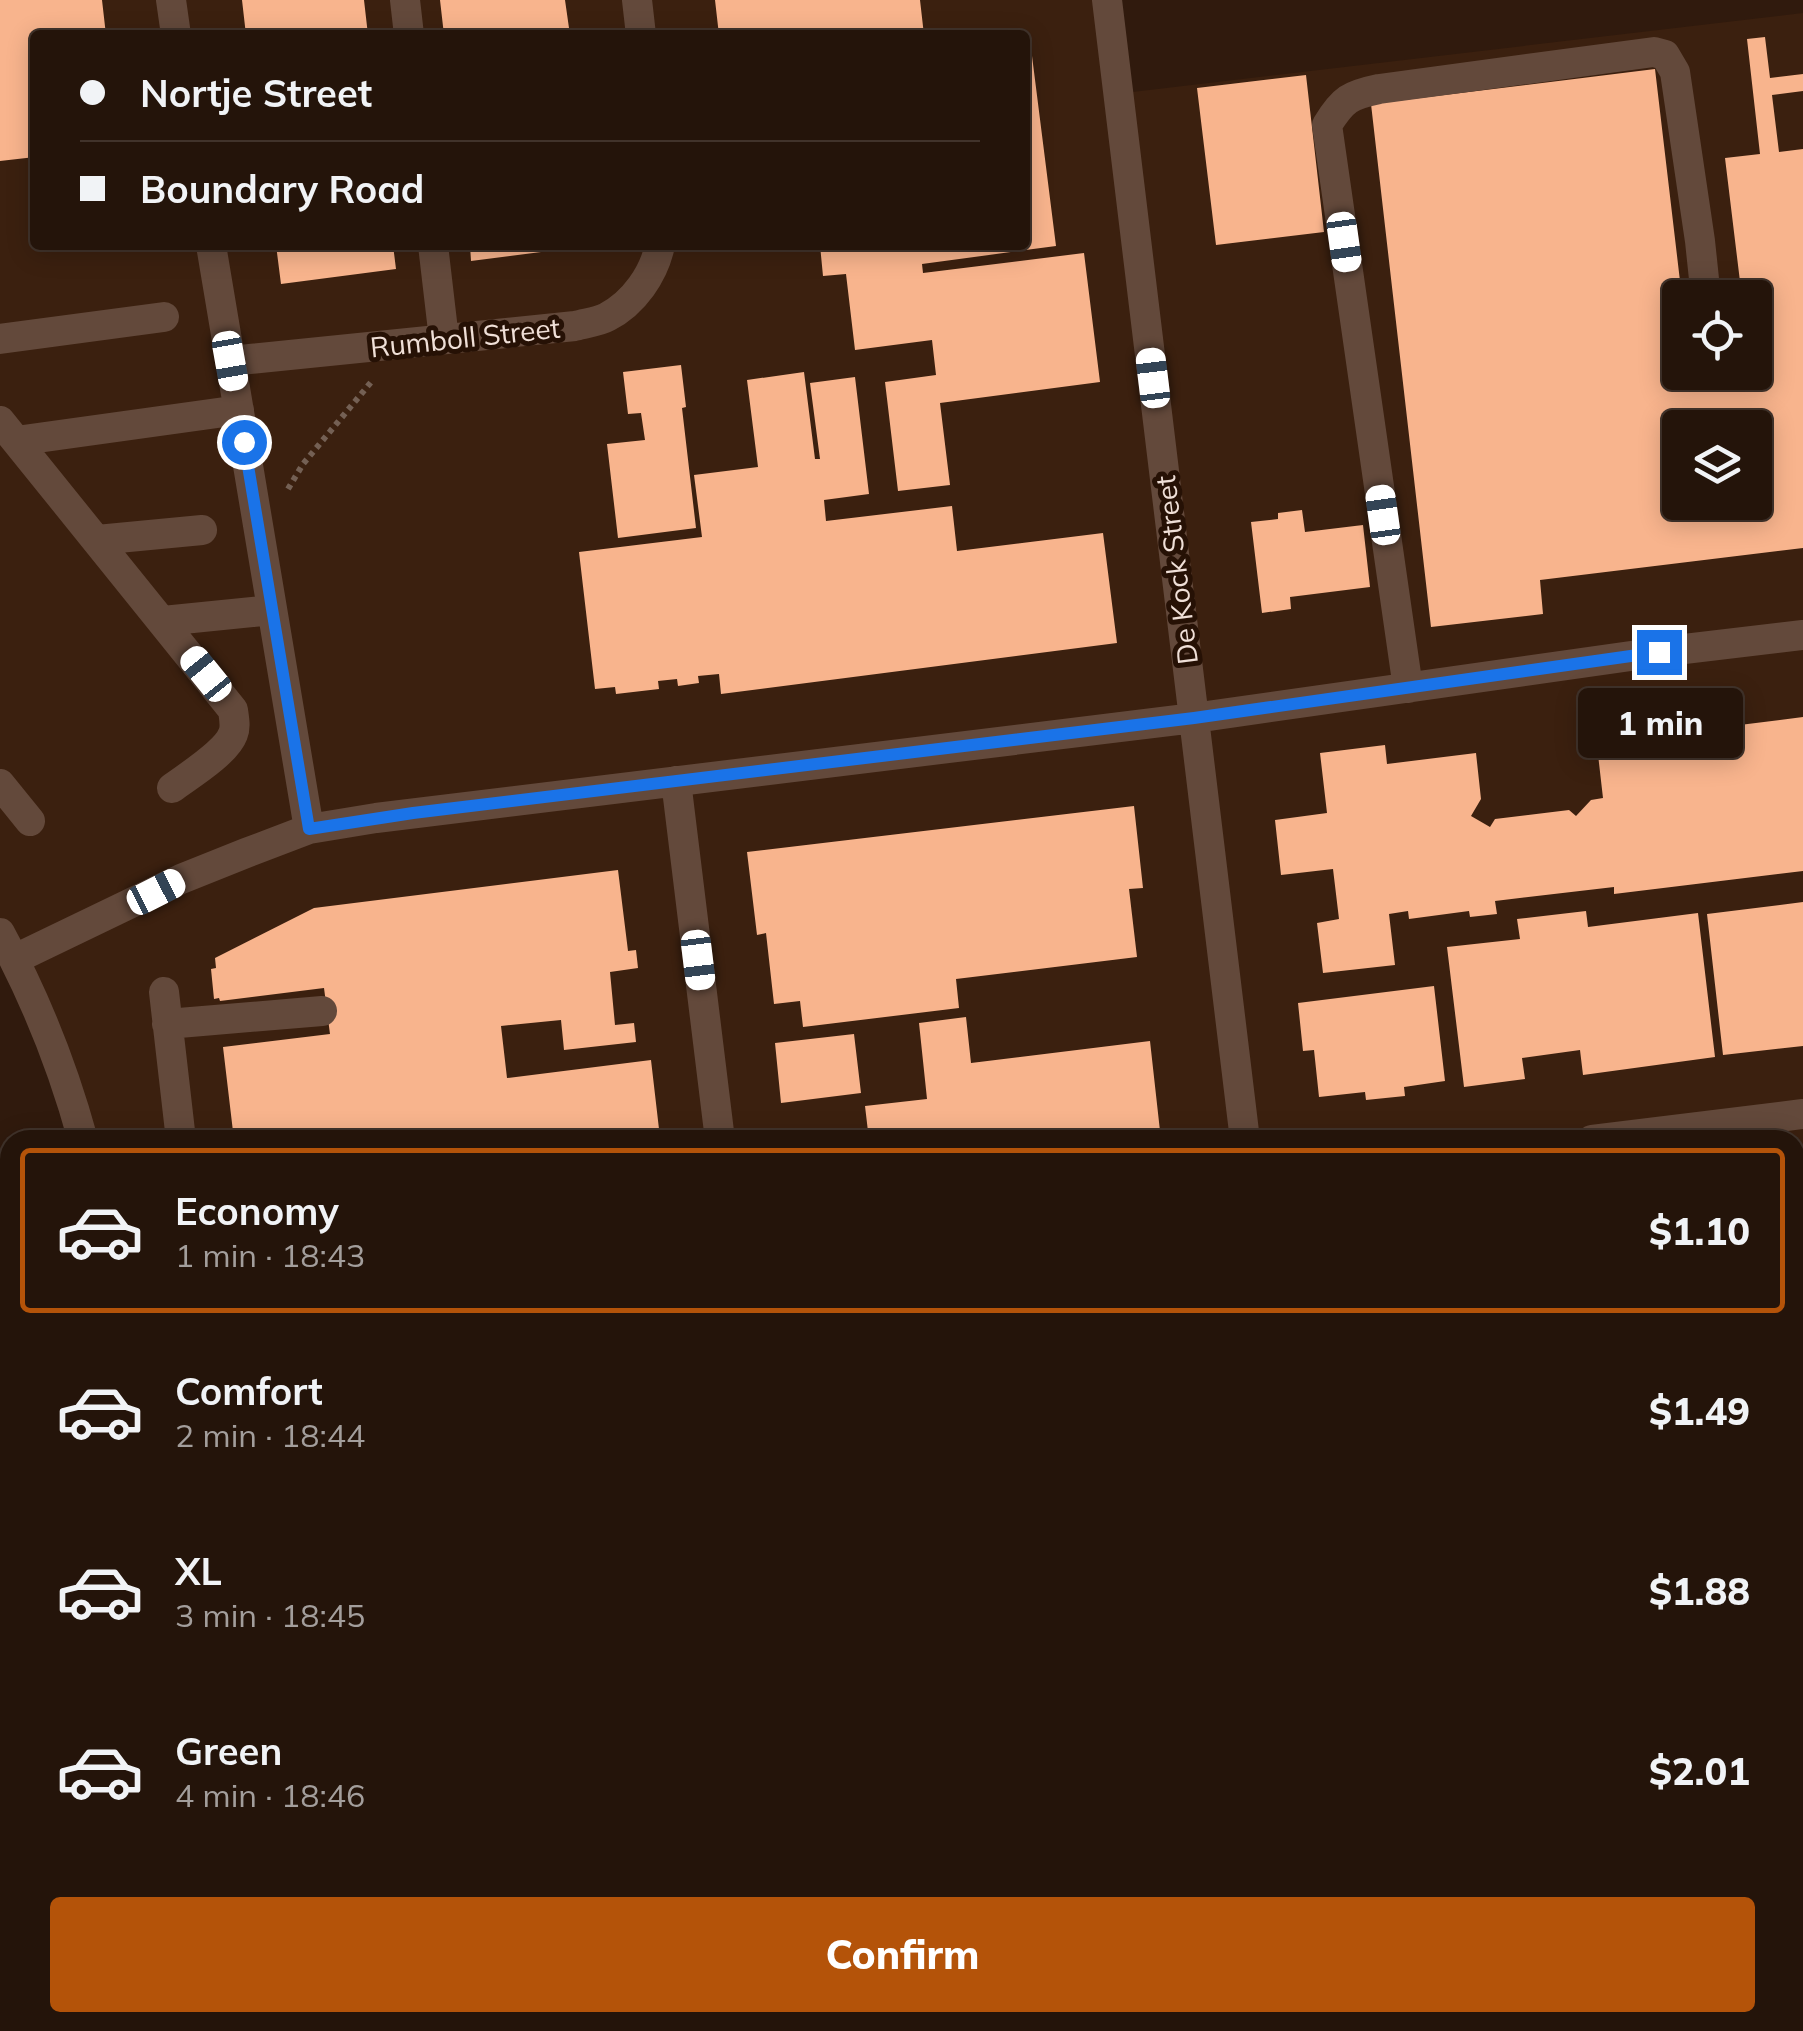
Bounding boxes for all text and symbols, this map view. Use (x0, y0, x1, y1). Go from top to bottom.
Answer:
text: Nortje Street (140, 69, 372, 117)
text: Boundary Road (140, 165, 424, 213)
car (1325, 210, 1363, 274)
map controls (1662, 280, 1772, 520)
button: locate (1662, 280, 1772, 390)
street label: Rumboll Street (368, 310, 562, 364)
car (210, 329, 250, 393)
car (1134, 346, 1172, 410)
button: layers (1662, 410, 1772, 520)
route start (222, 420, 267, 465)
street label: De Kock Street (1147, 473, 1205, 666)
car (1364, 483, 1402, 547)
route end (1637, 630, 1682, 675)
car (175, 641, 237, 707)
callout: 1 min (1576, 687, 1742, 757)
text: 1 min (1618, 703, 1703, 743)
car (122, 865, 190, 919)
car (679, 928, 717, 992)
icon: car (55, 1186, 145, 1276)
text: Economy (175, 1187, 339, 1235)
text: $1.10 (1649, 1207, 1750, 1255)
text: 1 min · 18:43 (175, 1235, 365, 1275)
icon: car (55, 1366, 145, 1456)
text: Comfort (175, 1367, 323, 1415)
text: $1.49 (1649, 1387, 1750, 1435)
text: 2 min · 18:44 (175, 1415, 365, 1455)
icon: car (55, 1546, 145, 1636)
text: XL (175, 1547, 222, 1595)
text: $1.88 (1649, 1567, 1750, 1615)
text: 3 min · 18:45 (175, 1595, 365, 1635)
icon: car (55, 1726, 145, 1816)
text: Green (175, 1727, 282, 1775)
text: $2.01 (1649, 1747, 1750, 1795)
text: 4 min · 18:46 (175, 1775, 365, 1815)
button: Confirm (50, 1897, 1755, 2012)

